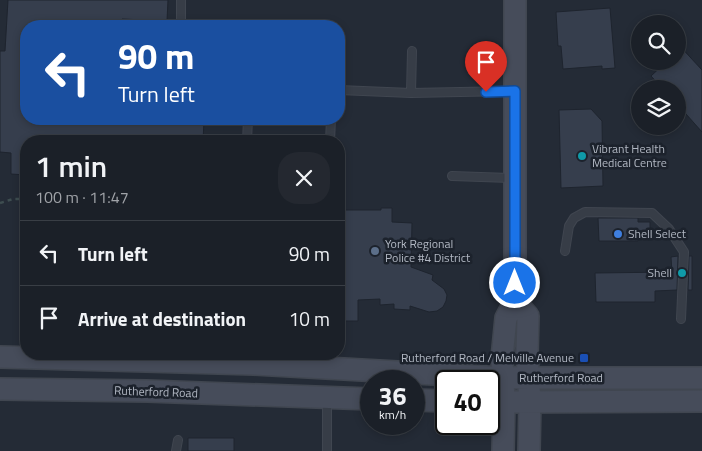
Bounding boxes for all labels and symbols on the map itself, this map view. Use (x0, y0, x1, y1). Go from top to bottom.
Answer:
pin (465, 41, 507, 92)
place label: Vibrant Health Medical Centre (592, 139, 667, 172)
marker: Vibrant Health Medical Centre (576, 150, 588, 162)
place label: Shell Select (628, 224, 687, 243)
marker: Shell Select (612, 228, 624, 240)
place label: York Regional Police #4 District (385, 234, 471, 267)
marker: York Regional Police #4 District (369, 245, 381, 257)
position arrow (488, 256, 540, 308)
place label: Shell (647, 263, 672, 282)
marker: Shell (676, 267, 688, 279)
place label: Rutherford Road / Melville Avenue (401, 348, 574, 367)
marker: Rutherford Road / Melville Avenue (578, 352, 590, 364)
street label: Rutherford Road (519, 368, 603, 387)
speed limit sign: 40 (435, 370, 500, 435)
street label: Rutherford Road (114, 381, 198, 402)

